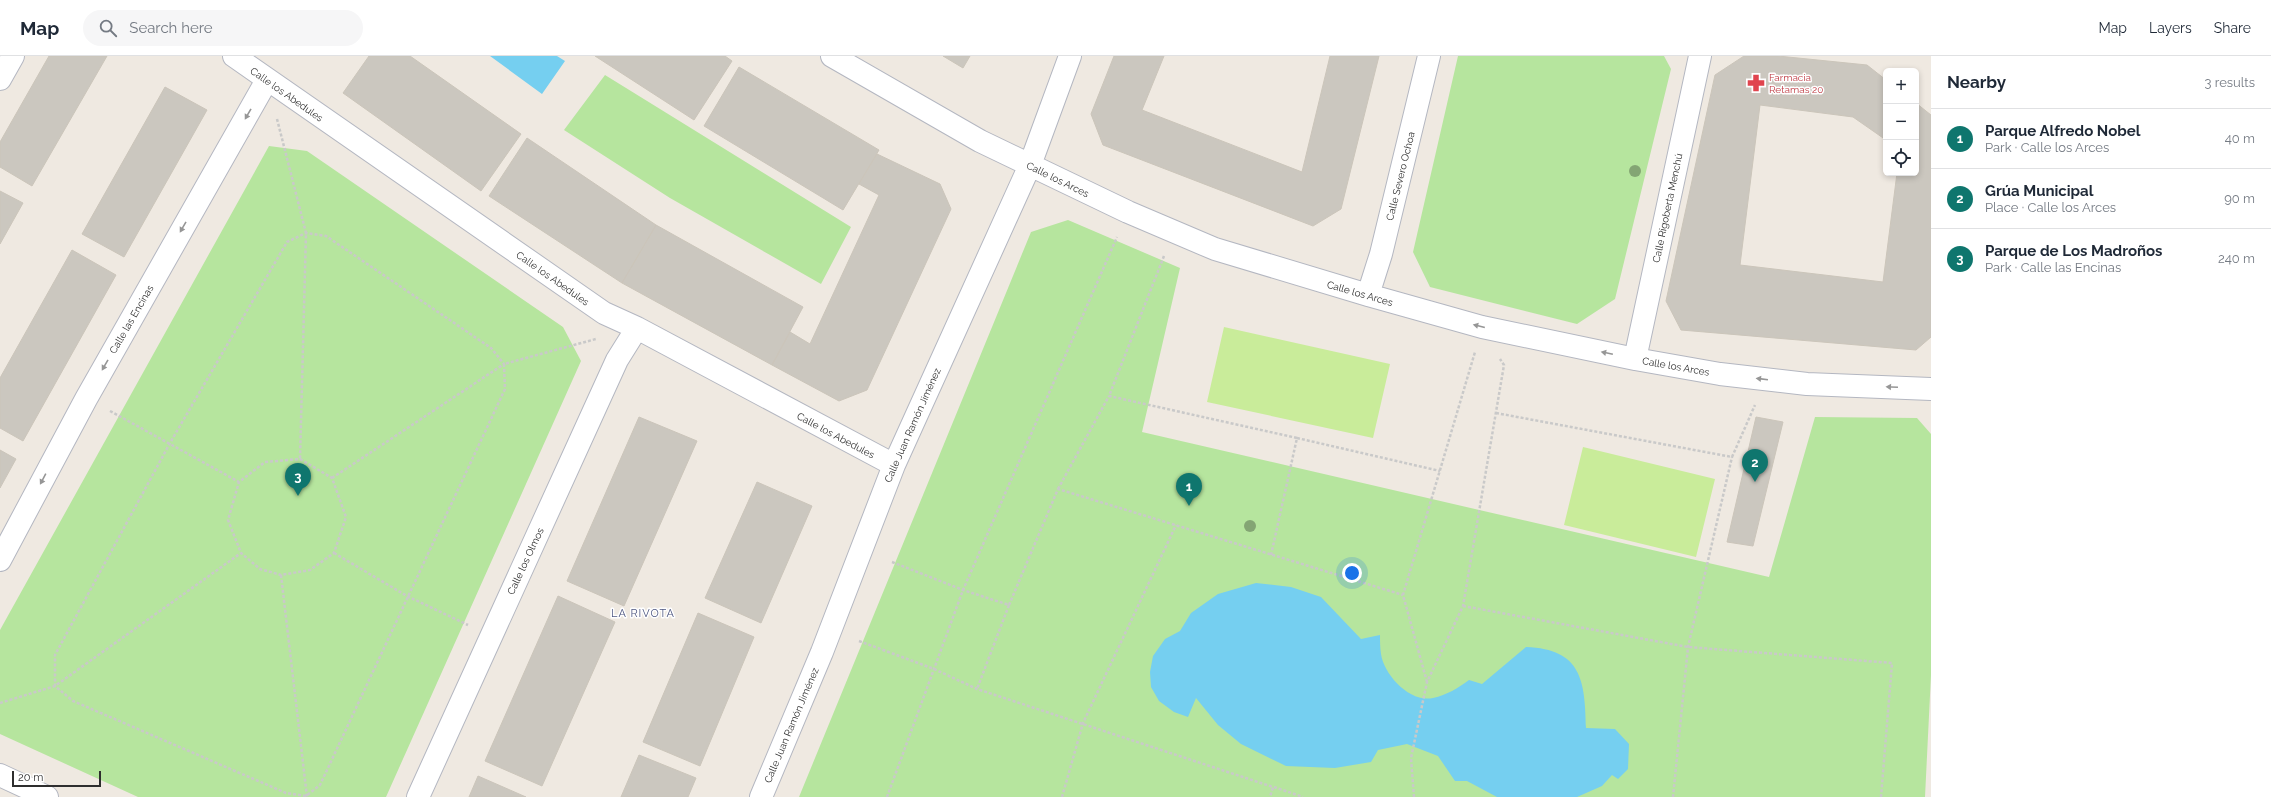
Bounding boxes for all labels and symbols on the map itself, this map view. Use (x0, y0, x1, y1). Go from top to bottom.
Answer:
street label: Calle los Abedules (248, 65, 325, 124)
place label: Farmacia Retamas 20 (1769, 72, 1823, 95)
pharmacy icon: Farmacia Retamas 20 (1746, 73, 1766, 93)
one-way arrow (244, 108, 251, 120)
street label: Calle Severo Ochoa (1384, 131, 1417, 222)
street label: Calle Rigoberta Menchú (1651, 152, 1684, 264)
street label: Calle los Arces (1025, 160, 1091, 199)
one-way arrow (180, 221, 187, 233)
street label: Calle los Abedules (514, 249, 591, 308)
street label: Calle los Arces (1326, 279, 1394, 308)
street label: Calle las Encinas (107, 283, 156, 356)
one-way arrow (1473, 323, 1486, 329)
one-way arrow (1600, 350, 1613, 356)
street label: Calle los Arces (1641, 355, 1711, 378)
one-way arrow (102, 359, 109, 371)
street label: Calle Juan Ramón Jiménez (882, 366, 943, 484)
one-way arrow (1756, 375, 1768, 382)
one-way arrow (1886, 384, 1898, 391)
street label: Calle los Abedules (795, 410, 877, 461)
pin: 2 (1742, 449, 1768, 482)
pin: 3 (285, 463, 311, 496)
one-way arrow (40, 473, 47, 485)
pin: 1 (1176, 473, 1202, 506)
street label: Calle los Olmos (505, 526, 546, 596)
your location (1342, 563, 1362, 583)
district label: LA RIVOTA (611, 607, 675, 620)
street label: Calle Juan Ramón Jiménez (762, 666, 821, 785)
scale bar (12, 769, 101, 788)

